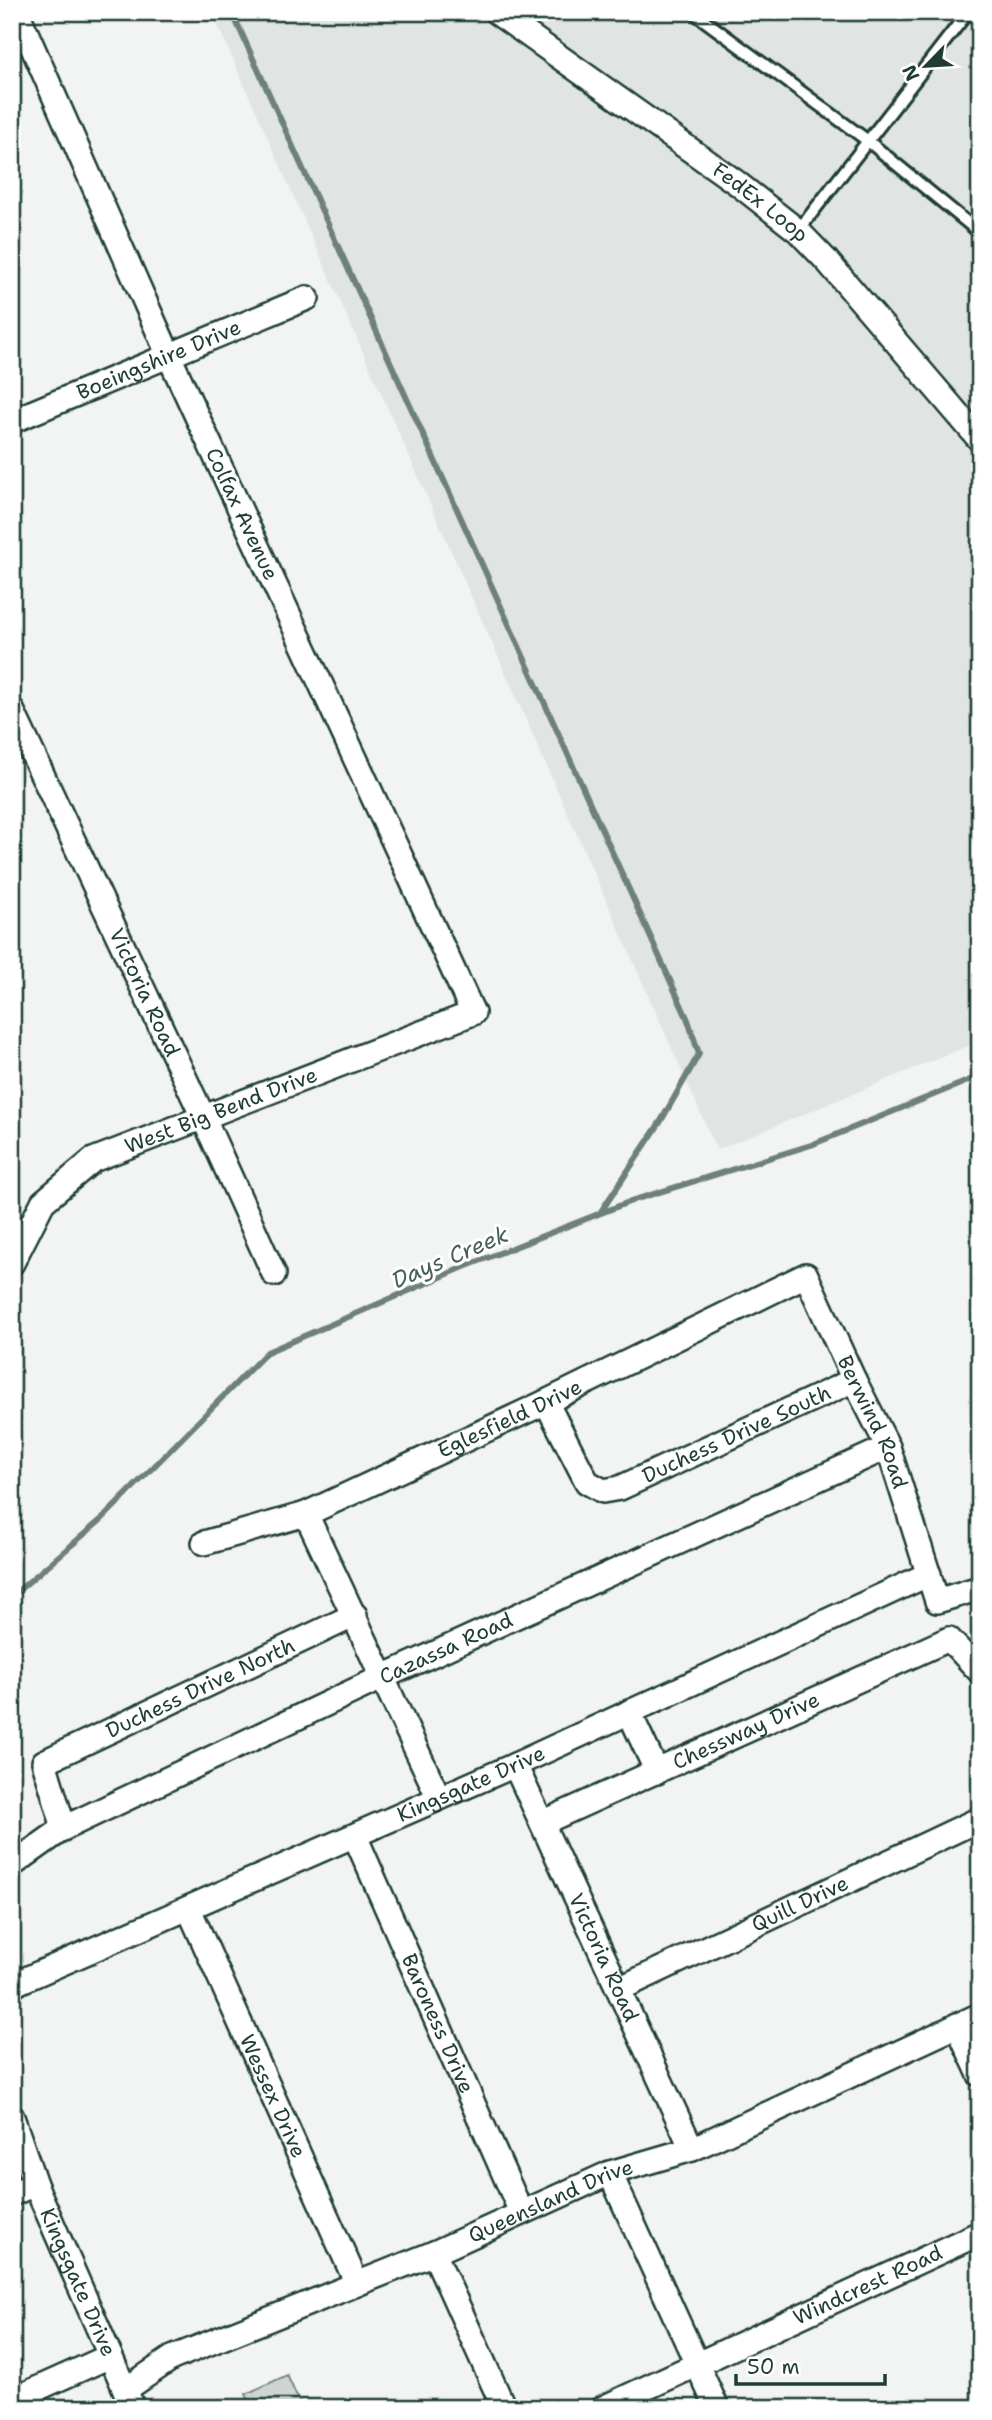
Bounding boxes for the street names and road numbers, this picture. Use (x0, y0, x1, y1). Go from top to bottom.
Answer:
street label: FedEx Loop (707, 156, 815, 248)
street label: Boeingshire Drive (72, 313, 245, 406)
street label: Colfax Avenue (199, 443, 285, 585)
street label: Victoria Road (102, 924, 187, 1061)
street label: West Big Bend Drive (121, 1061, 321, 1160)
street label: Berwind Road (831, 1351, 914, 1492)
street label: Eglesfield Drive (433, 1373, 587, 1465)
street label: Duchess Drive South (638, 1379, 836, 1490)
street label: Cazassa Road (375, 1606, 517, 1691)
street label: Duchess Drive North (101, 1631, 300, 1745)
street label: Chessway Drive (668, 1685, 824, 1776)
street label: Kingsgate Drive (392, 1739, 550, 1829)
street label: Quill Drive (747, 1869, 853, 1939)
street label: Victoria Road (562, 1889, 645, 2026)
street label: Baroness Drive (395, 1949, 481, 2098)
street label: Wessex Drive (233, 2030, 313, 2162)
street label: Queensland Drive (464, 2153, 636, 2250)
street label: Kingsgate Drive (33, 2204, 123, 2361)
street label: Windcrest Road (789, 2238, 947, 2332)

